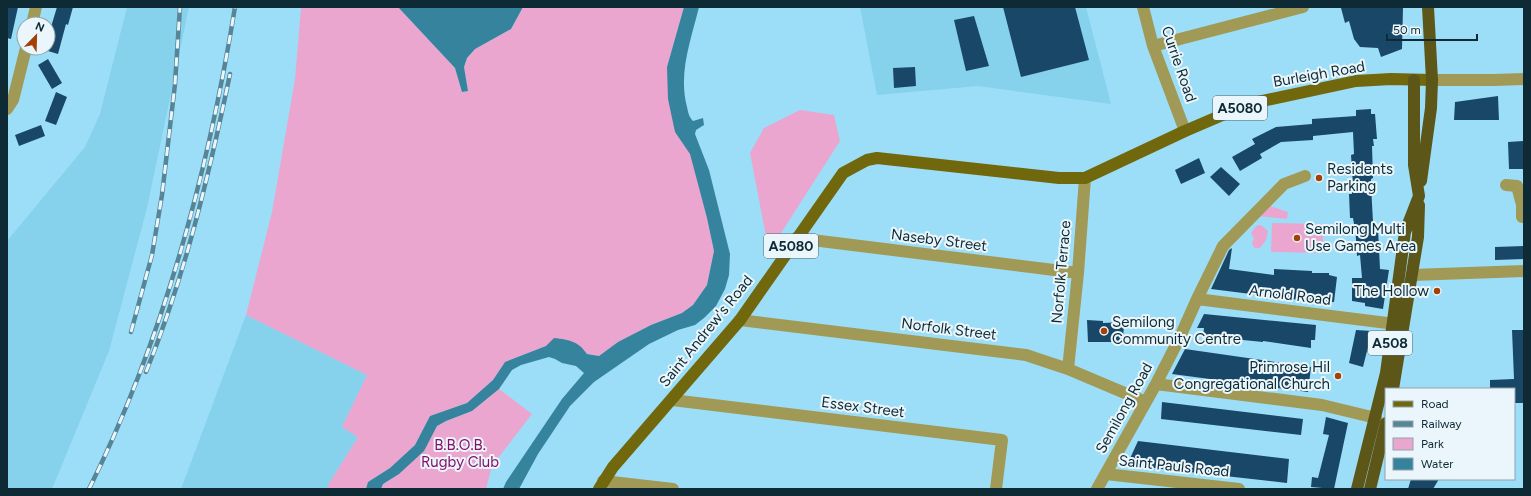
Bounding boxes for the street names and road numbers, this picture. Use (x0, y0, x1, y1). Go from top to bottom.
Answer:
street label: Currie Road (1158, 24, 1200, 104)
street label: Burleigh Road (1272, 57, 1366, 91)
road number: A5080 (1213, 96, 1267, 120)
street label: Norfolk Terrace (1048, 220, 1074, 324)
street label: Naseby Street (890, 225, 988, 255)
road number: A5080 (764, 234, 818, 258)
street label: Saint Andrew's Road (655, 272, 757, 390)
street label: Arnold Road (1248, 281, 1332, 309)
street label: Norfolk Street (900, 314, 998, 344)
road number: A508 (1368, 331, 1412, 355)
street label: Semilong Road (1092, 359, 1156, 457)
street label: Essex Street (820, 393, 906, 421)
street label: Saint Pauls Road (1118, 451, 1230, 481)

